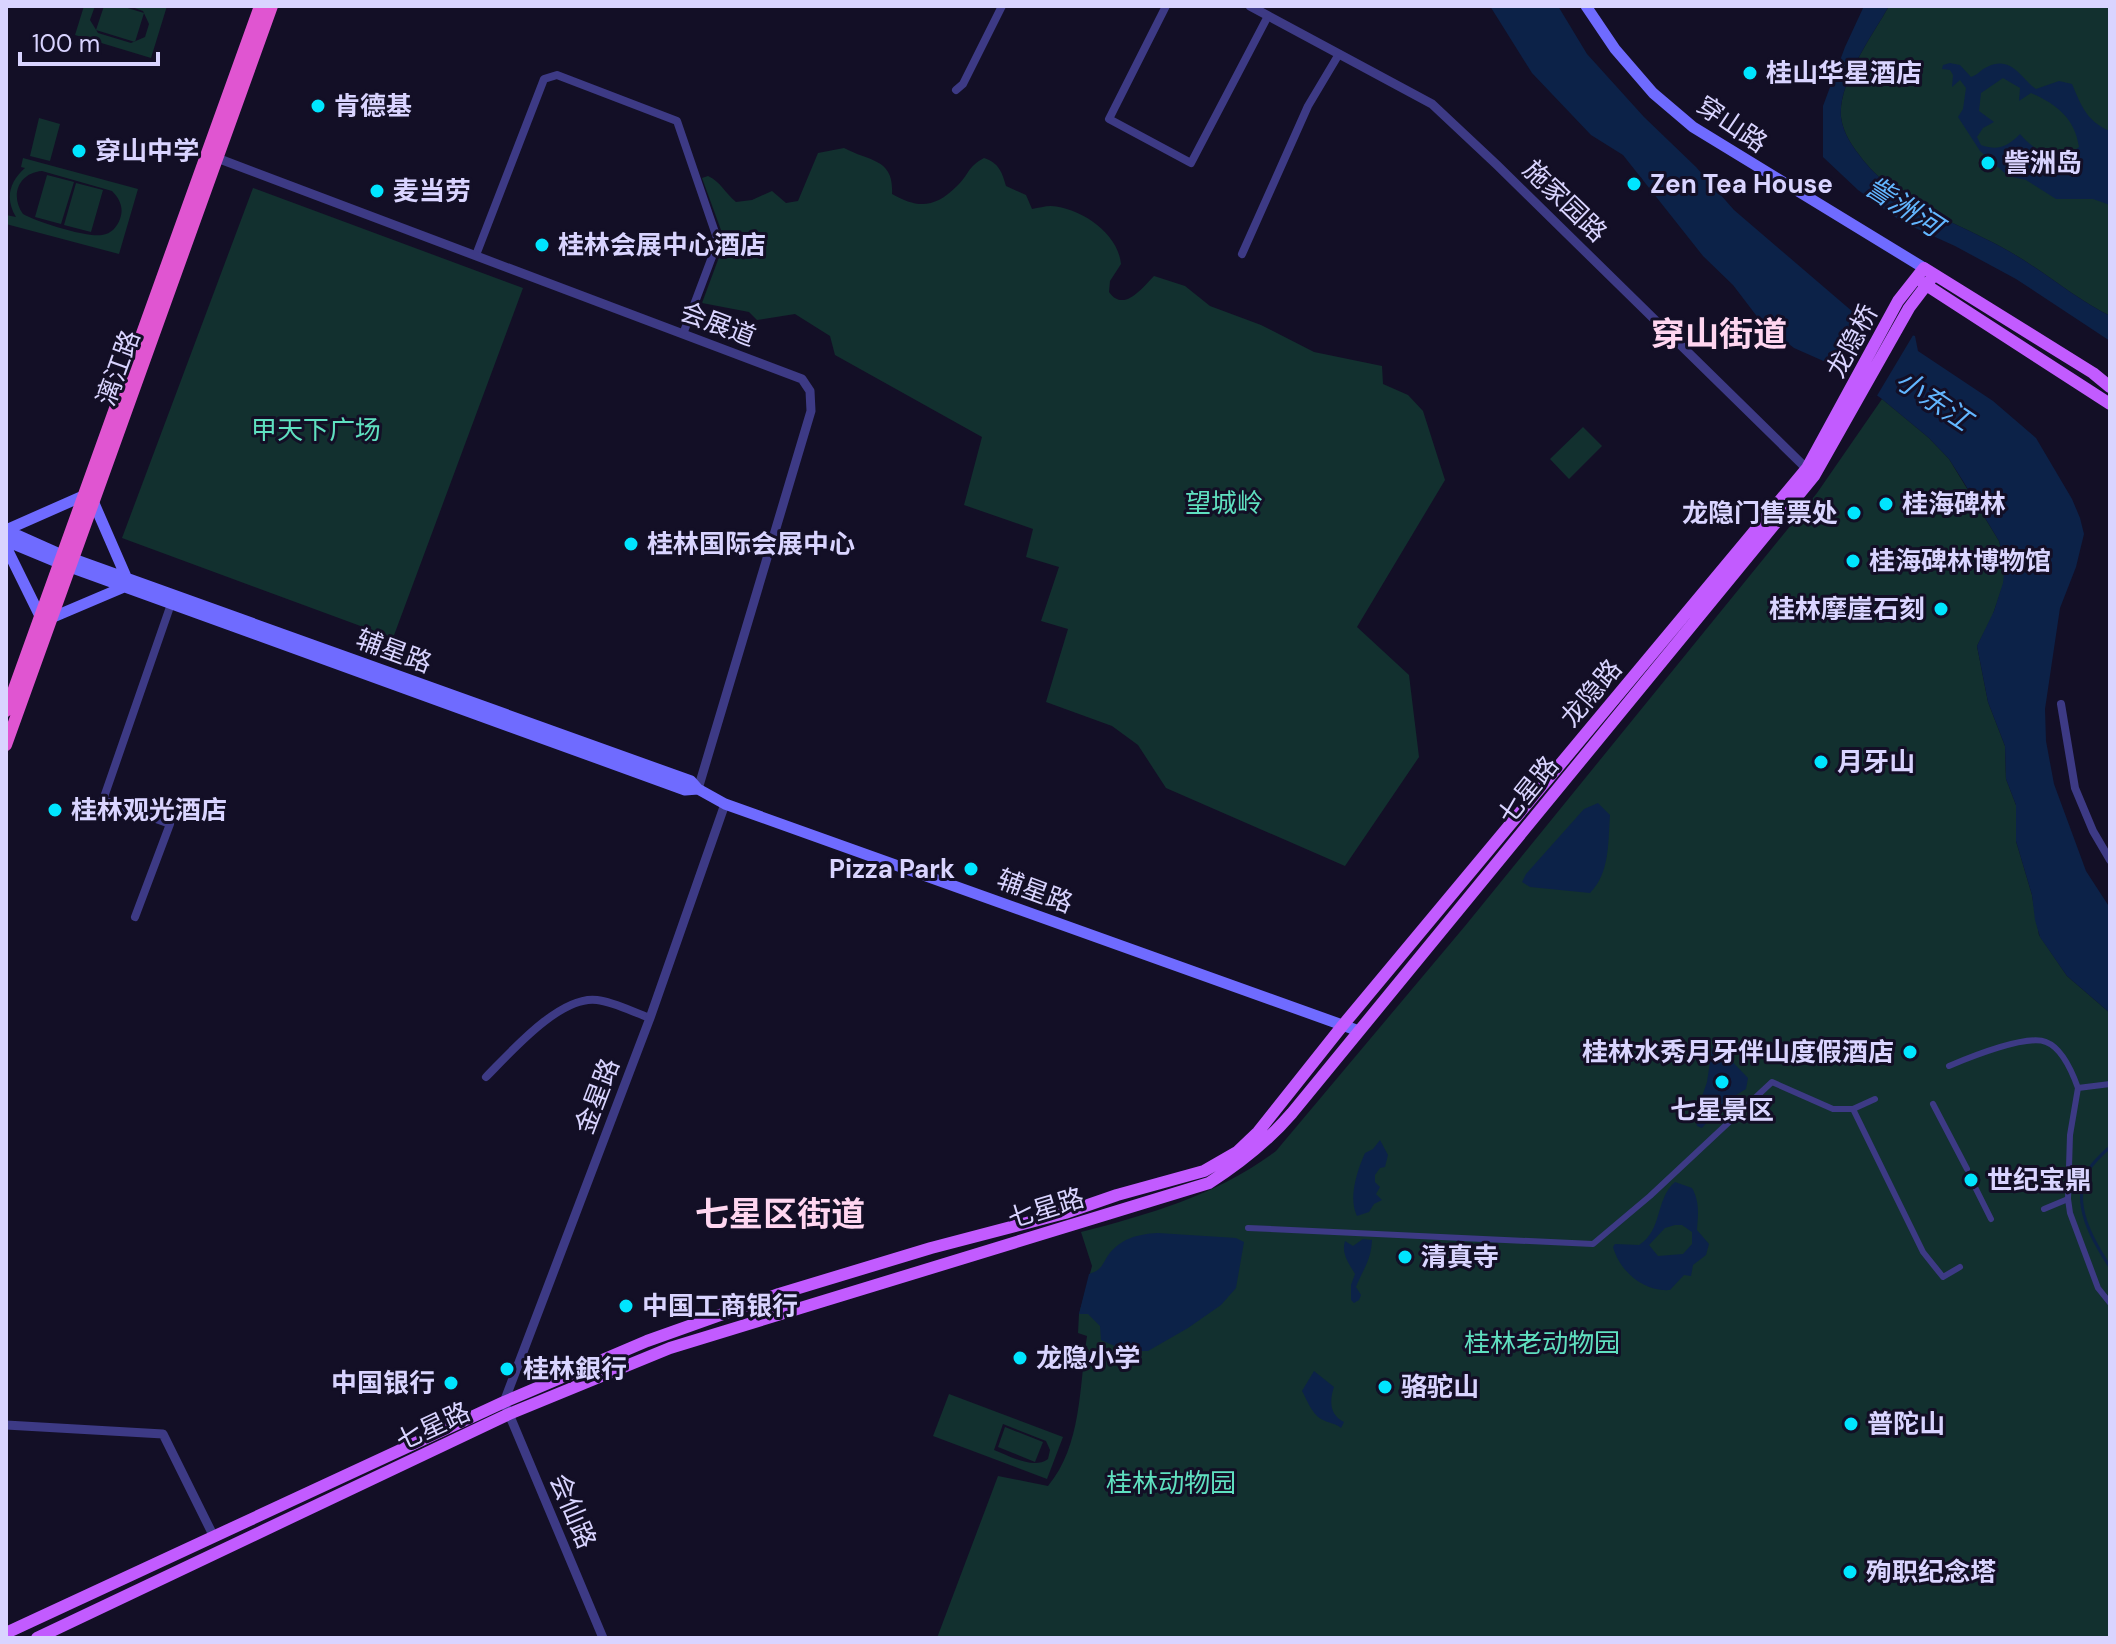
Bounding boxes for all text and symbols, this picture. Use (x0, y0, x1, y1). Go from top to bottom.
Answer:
scale bar (20, 16, 158, 66)
text: 100 m (32, 28, 100, 59)
place label: 桂山华星酒店 (1766, 56, 1922, 90)
marker: 桂山华星酒店 (1741, 64, 1759, 82)
street label: 穿山路 (1690, 88, 1774, 160)
place label: 肯德基 (334, 89, 412, 123)
marker: 肯德基 (309, 97, 327, 115)
place label: 穿山中学 (95, 134, 199, 168)
marker: 穿山中学 (70, 142, 88, 160)
place label: 訾洲岛 (2004, 146, 2082, 180)
street label: 施家园路 (1516, 153, 1614, 249)
marker: 訾洲岛 (1979, 154, 1997, 172)
place label: Zen Tea House (1650, 167, 1833, 201)
water label: 訾洲河 (1858, 168, 1953, 248)
place label: 麦当劳 (393, 174, 471, 208)
marker: Zen Tea House (1625, 175, 1643, 193)
marker: 麦当劳 (368, 182, 386, 200)
place label: 桂林会展中心酒店 (558, 228, 766, 262)
marker: 桂林会展中心酒店 (533, 236, 551, 254)
street label: 会展道 (675, 294, 761, 354)
street label: 龙隐桥 (1819, 299, 1885, 383)
district label: 穿山街道 (1651, 312, 1787, 357)
street label: 漓江路 (89, 326, 147, 410)
water label: 小东江 (1889, 362, 1981, 441)
park label: 甲天下广场 (251, 413, 381, 447)
park label: 望城岭 (1185, 486, 1263, 520)
place label: 桂海碑林 (1902, 487, 2006, 521)
marker: 桂海碑林 (1877, 495, 1895, 513)
place label: 龙隐门售票处 (1682, 496, 1838, 530)
marker: 龙隐门售票处 (1845, 504, 1863, 522)
place label: 桂林国际会展中心 (647, 527, 855, 561)
marker: 桂林国际会展中心 (622, 535, 640, 553)
place label: 桂海碑林博物馆 (1869, 544, 2051, 578)
marker: 桂海碑林博物馆 (1844, 552, 1862, 570)
place label: 桂林摩崖石刻 (1769, 592, 1925, 626)
marker: 桂林摩崖石刻 (1932, 600, 1950, 618)
street label: 辅星路 (352, 622, 436, 680)
street label: 龙隐路 (1553, 652, 1629, 734)
place label: 月牙山 (1837, 745, 1915, 779)
street label: 七星路 (1490, 749, 1566, 831)
marker: 月牙山 (1812, 753, 1830, 771)
place label: 桂林观光酒店 (71, 793, 227, 827)
marker: 桂林观光酒店 (46, 801, 64, 819)
place label: Pizza Park (829, 852, 955, 886)
marker: Pizza Park (962, 860, 980, 878)
street label: 辅星路 (993, 862, 1077, 920)
place label: 桂林水秀月牙伴山度假酒店 (1582, 1035, 1894, 1069)
marker: 桂林水秀月牙伴山度假酒店 (1901, 1043, 1919, 1061)
street label: 金星路 (567, 1053, 627, 1139)
marker: 七星景区 (1713, 1073, 1731, 1091)
place label: 七星景区 (1670, 1093, 1774, 1127)
place label: 世纪宝鼎 (1987, 1163, 2091, 1197)
marker: 世纪宝鼎 (1962, 1171, 1980, 1189)
street label: 七星路 (1004, 1180, 1088, 1236)
district label: 七星区街道 (695, 1192, 865, 1237)
place label: 清真寺 (1421, 1240, 1499, 1274)
marker: 清真寺 (1396, 1248, 1414, 1266)
place label: 中国工商银行 (642, 1289, 798, 1323)
marker: 中国工商银行 (617, 1297, 635, 1315)
park label: 桂林老动物园 (1464, 1326, 1620, 1360)
place label: 龙隐小学 (1036, 1341, 1140, 1375)
marker: 龙隐小学 (1011, 1349, 1029, 1367)
place label: 桂林銀行 (523, 1352, 627, 1386)
marker: 桂林銀行 (498, 1360, 516, 1378)
place label: 中国银行 (331, 1366, 435, 1400)
place label: 骆驼山 (1401, 1370, 1479, 1404)
marker: 中国银行 (442, 1374, 460, 1392)
marker: 骆驼山 (1376, 1378, 1394, 1396)
street label: 七星路 (390, 1394, 476, 1458)
place label: 普陀山 (1867, 1407, 1945, 1441)
marker: 普陀山 (1842, 1415, 1860, 1433)
park label: 桂林动物园 (1106, 1466, 1236, 1500)
street label: 会仙路 (542, 1468, 604, 1554)
place label: 殉职纪念塔 (1866, 1555, 1996, 1589)
marker: 殉职纪念塔 (1841, 1563, 1859, 1581)

